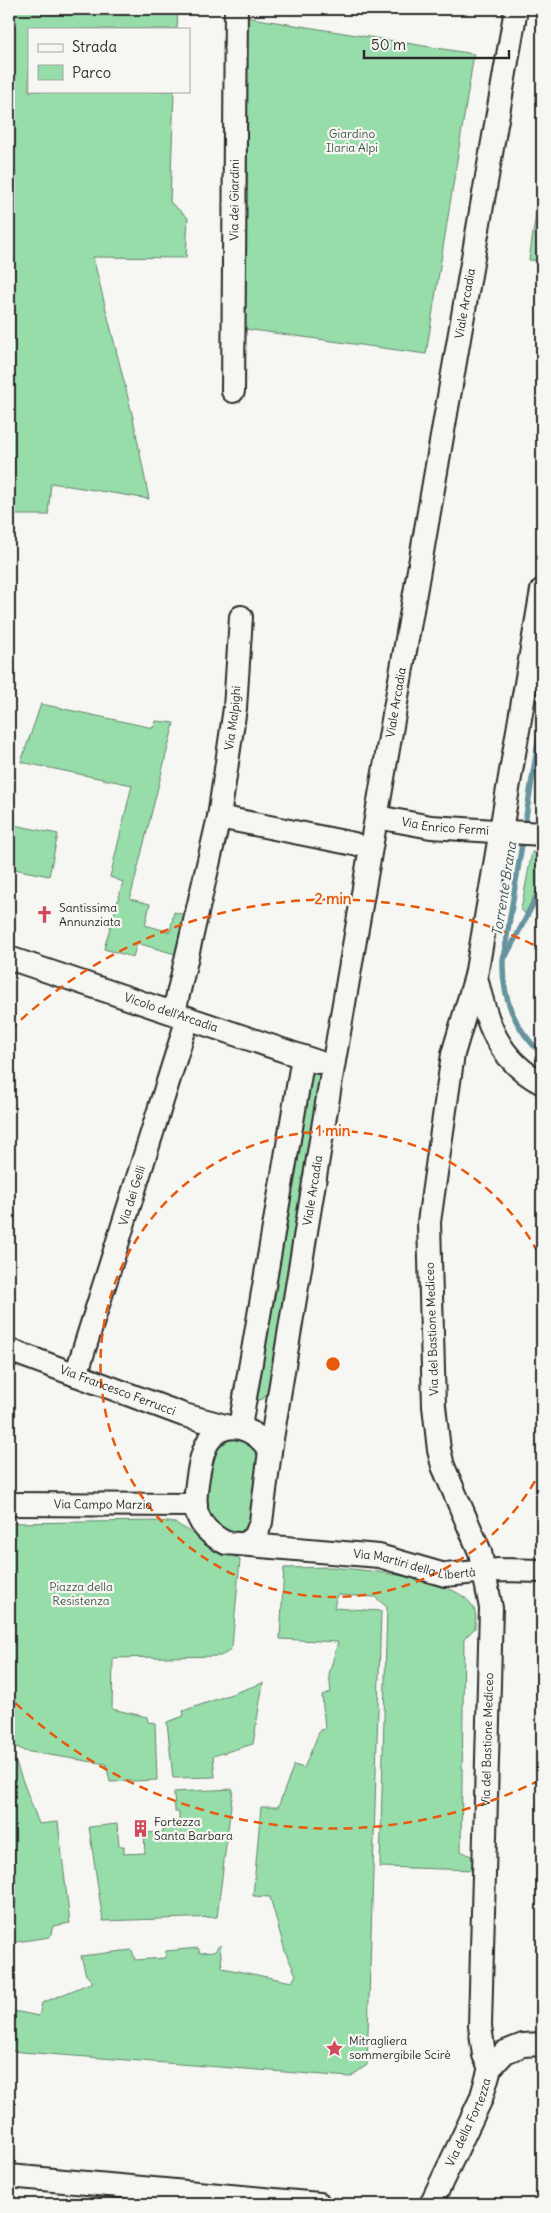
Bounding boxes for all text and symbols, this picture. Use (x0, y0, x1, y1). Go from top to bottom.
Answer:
legend (28, 28, 190, 92)
scale bar (364, 28, 508, 60)
text: 50 m (371, 35, 406, 54)
text: Strada (72, 37, 117, 56)
text: Parco (72, 63, 111, 82)
park label: Giardino Ilaria Alpi (326, 126, 378, 155)
street label: Via dei Giardini (226, 159, 242, 241)
street label: Viale Arcadia (451, 267, 478, 340)
street label: Viale Arcadia (382, 666, 409, 739)
street label: Via Malpighi (221, 685, 243, 751)
street label: Via Enrico Fermi (400, 814, 489, 838)
water label: Torrente Brana (488, 840, 520, 937)
text: 2 min (315, 889, 352, 908)
place label: Santissima Annunziata (59, 900, 121, 929)
church icon: Santissima Annunziata (35, 905, 55, 925)
street label: Vicolo dell'Arcadia (122, 989, 220, 1035)
text: 1 min (316, 1121, 351, 1140)
street label: Viale Arcadia (299, 1154, 325, 1227)
street label: Via dei Gelli (115, 1164, 148, 1227)
street label: Via del Bastione Mediceo (422, 1262, 441, 1396)
centre of rings (324, 1355, 342, 1373)
street label: Via Francesco Ferrucci (58, 1362, 178, 1418)
street label: Via Campo Marzio (54, 1496, 152, 1512)
street label: Via Martiri della Libertà (353, 1546, 477, 1582)
park label: Piazza della Resistenza (49, 1579, 113, 1608)
street label: Via del Bastione Mediceo (478, 1672, 496, 1807)
place label: Fortezza Santa Barbara (154, 1814, 233, 1843)
building icon: Fortezza Santa Barbara (130, 1819, 150, 1839)
place label: Mitragliera sommergibile Scirè (349, 2033, 451, 2062)
place icon: Mitragliera sommergibile Scirè (325, 2038, 345, 2058)
street label: Via della Fortezza (442, 2076, 494, 2169)

